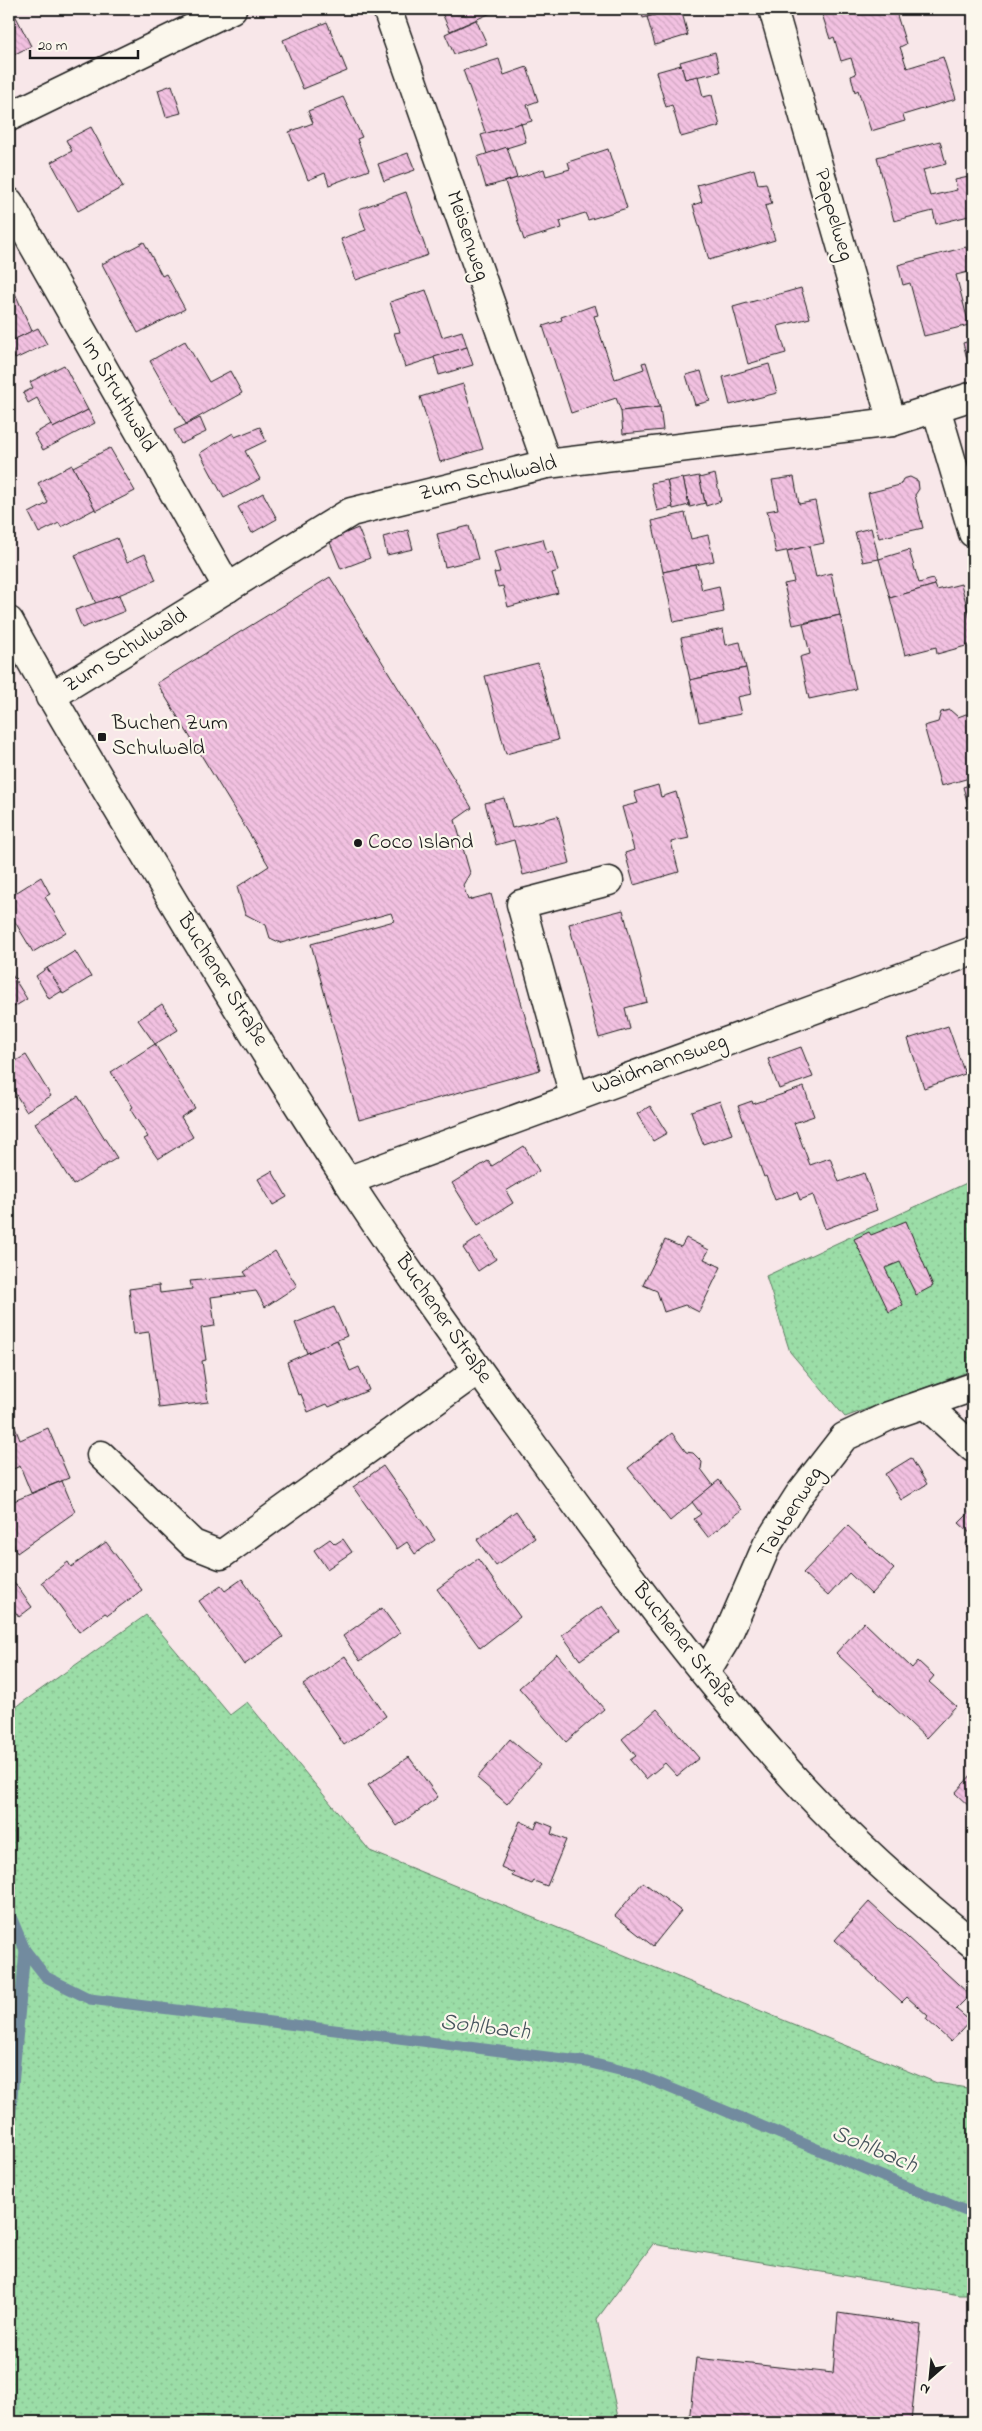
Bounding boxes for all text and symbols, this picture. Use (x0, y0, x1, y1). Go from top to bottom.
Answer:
scale bar (30, 28, 138, 60)
text: 20 m (38, 35, 68, 57)
street label: Pappelweg (804, 165, 861, 265)
street label: Meisenweg (436, 187, 497, 286)
street label: Im Struthwald (72, 331, 164, 459)
street label: Zum Schulwald (416, 448, 560, 510)
street label: Zum Schulwald (58, 600, 194, 702)
place label: Buchen Zum Schulwald (111, 708, 228, 765)
marker: Buchen Zum Schulwald (96, 731, 108, 743)
place label: Coco Island (368, 827, 473, 859)
marker: Coco Island (352, 837, 364, 849)
street label: Buchener Straße (168, 906, 276, 1053)
street label: Waidmannsweg (588, 1026, 732, 1105)
street label: Buchener Straße (386, 1247, 500, 1391)
street label: Taubenweg (750, 1461, 833, 1566)
street label: Buchener Straße (623, 1575, 744, 1714)
water label: Sohlbach (438, 2005, 533, 2051)
water label: Sohlbach (826, 2116, 923, 2184)
north arrow (904, 2354, 954, 2404)
text: N (916, 2377, 934, 2400)

